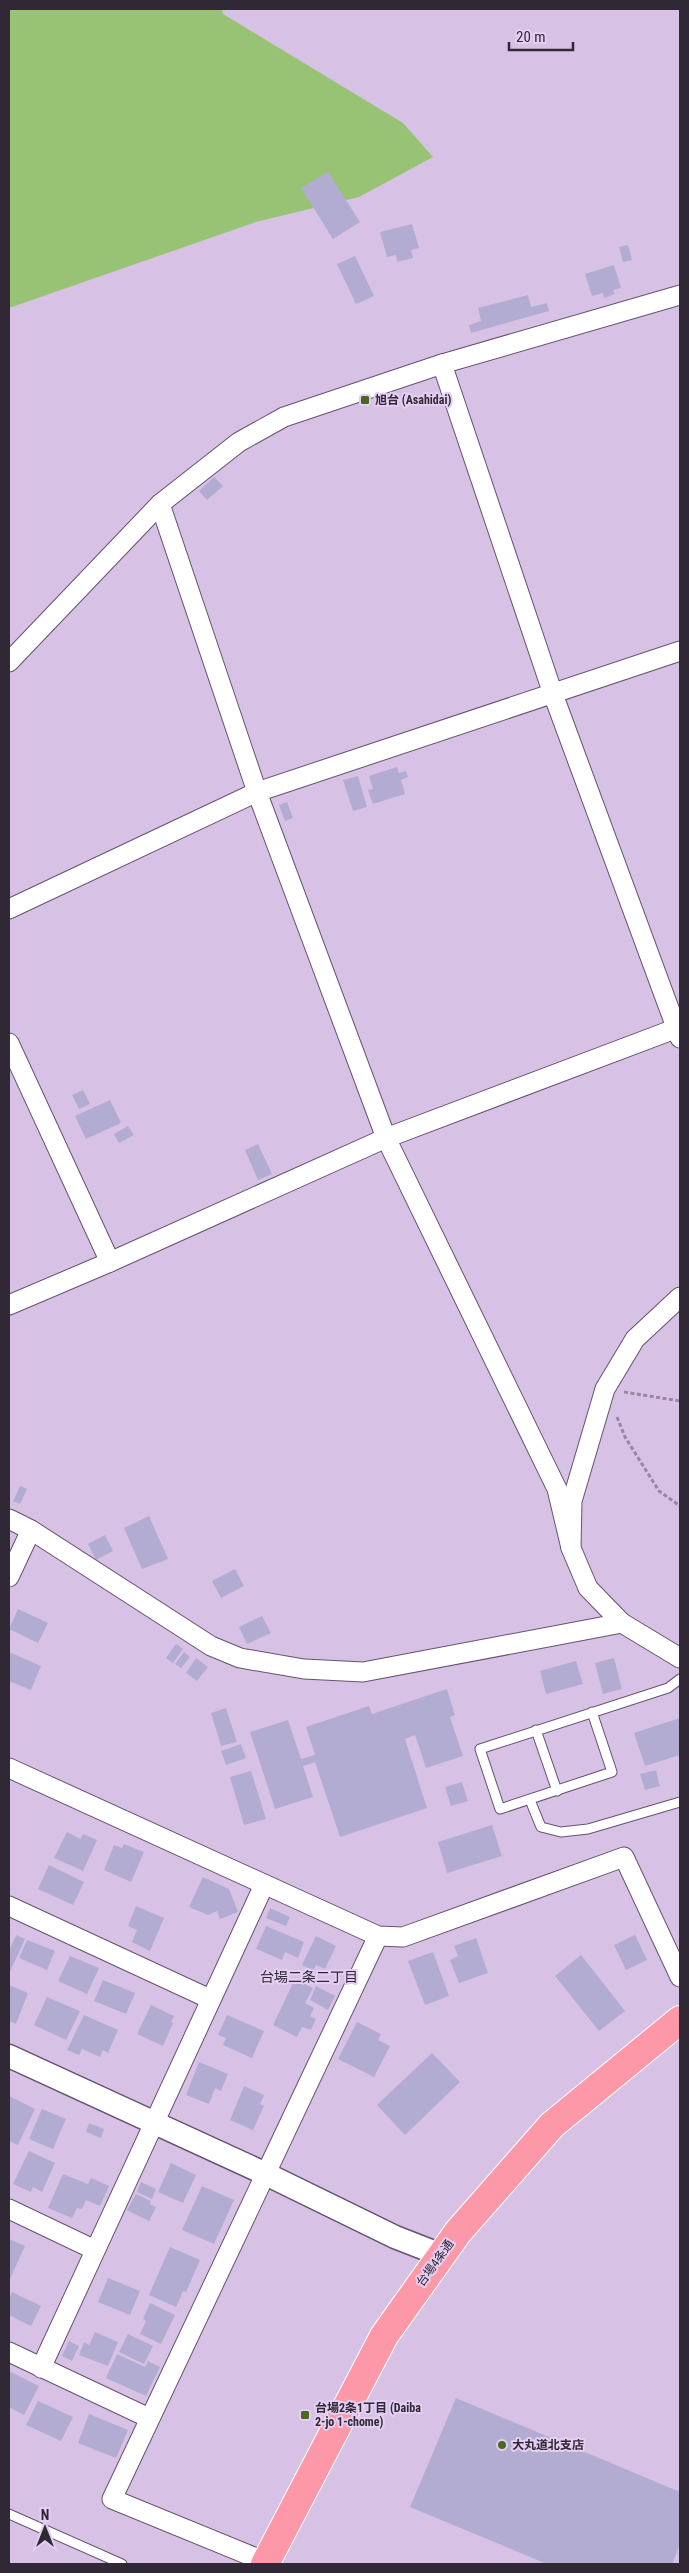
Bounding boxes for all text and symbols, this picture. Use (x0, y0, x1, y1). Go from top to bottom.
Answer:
scale bar (509, 20, 573, 52)
text: 20 m (516, 28, 546, 46)
place label: 旭台 (Asahidai) (375, 393, 451, 407)
marker: 旭台 (Asahidai) (359, 394, 371, 406)
district label: 台場二条二丁目 (260, 1969, 358, 1985)
street label: 台場4条通 (413, 2237, 457, 2289)
place label: 台場2条1丁目 (Daiba 2-jo 1-chome) (315, 2401, 421, 2429)
marker: 台場2条1丁目 (Daiba 2-jo 1-chome) (299, 2409, 311, 2421)
place label: 大丸道北支店 (512, 2438, 584, 2452)
marker: 大丸道北支店 (496, 2439, 508, 2451)
north arrow (20, 2503, 70, 2553)
text: N (41, 2507, 49, 2523)

